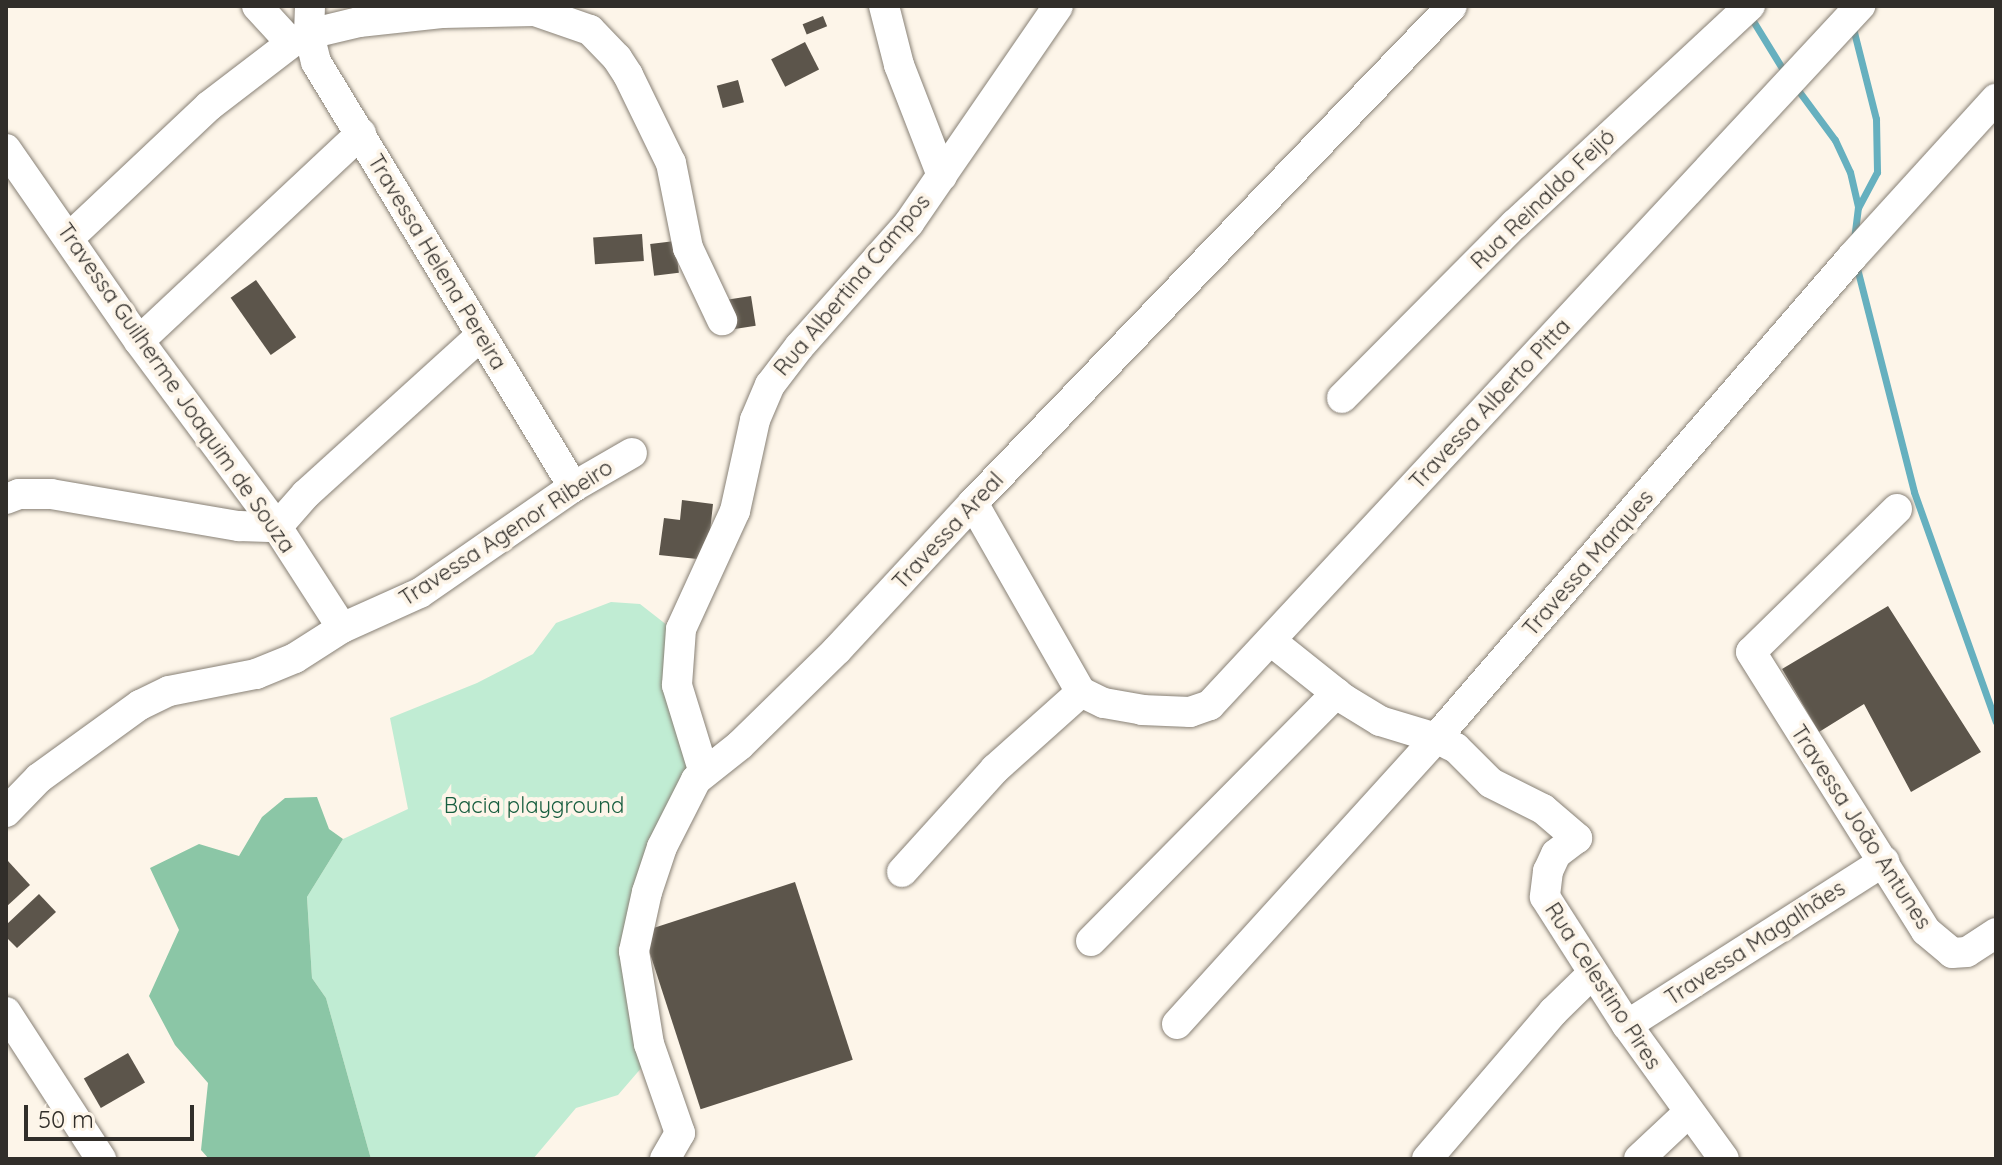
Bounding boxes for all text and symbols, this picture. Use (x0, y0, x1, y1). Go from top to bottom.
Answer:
street label: Rua Reinaldo Feijó (1465, 123, 1621, 275)
street label: Travessa Helena Pereira (362, 149, 512, 375)
street label: Rua Albertina Campos (768, 189, 936, 381)
street label: Travessa Guilherme Joaquim de Souza (51, 218, 301, 558)
street label: Travessa Alberto Pitta (1404, 313, 1576, 495)
street label: Travessa Agenor Ribeiro (394, 454, 618, 612)
street label: Travessa Areal (887, 467, 1009, 595)
street label: Travessa Marques (1517, 484, 1659, 642)
street label: Travessa João Antunes (1785, 720, 1937, 934)
park label: Bacia playground (444, 793, 624, 819)
street label: Travessa Magalhães (1660, 875, 1850, 1011)
street label: Rua Celestino Pires (1539, 898, 1667, 1074)
scale bar (28, 1089, 198, 1139)
text: 50 m (38, 1104, 94, 1134)

